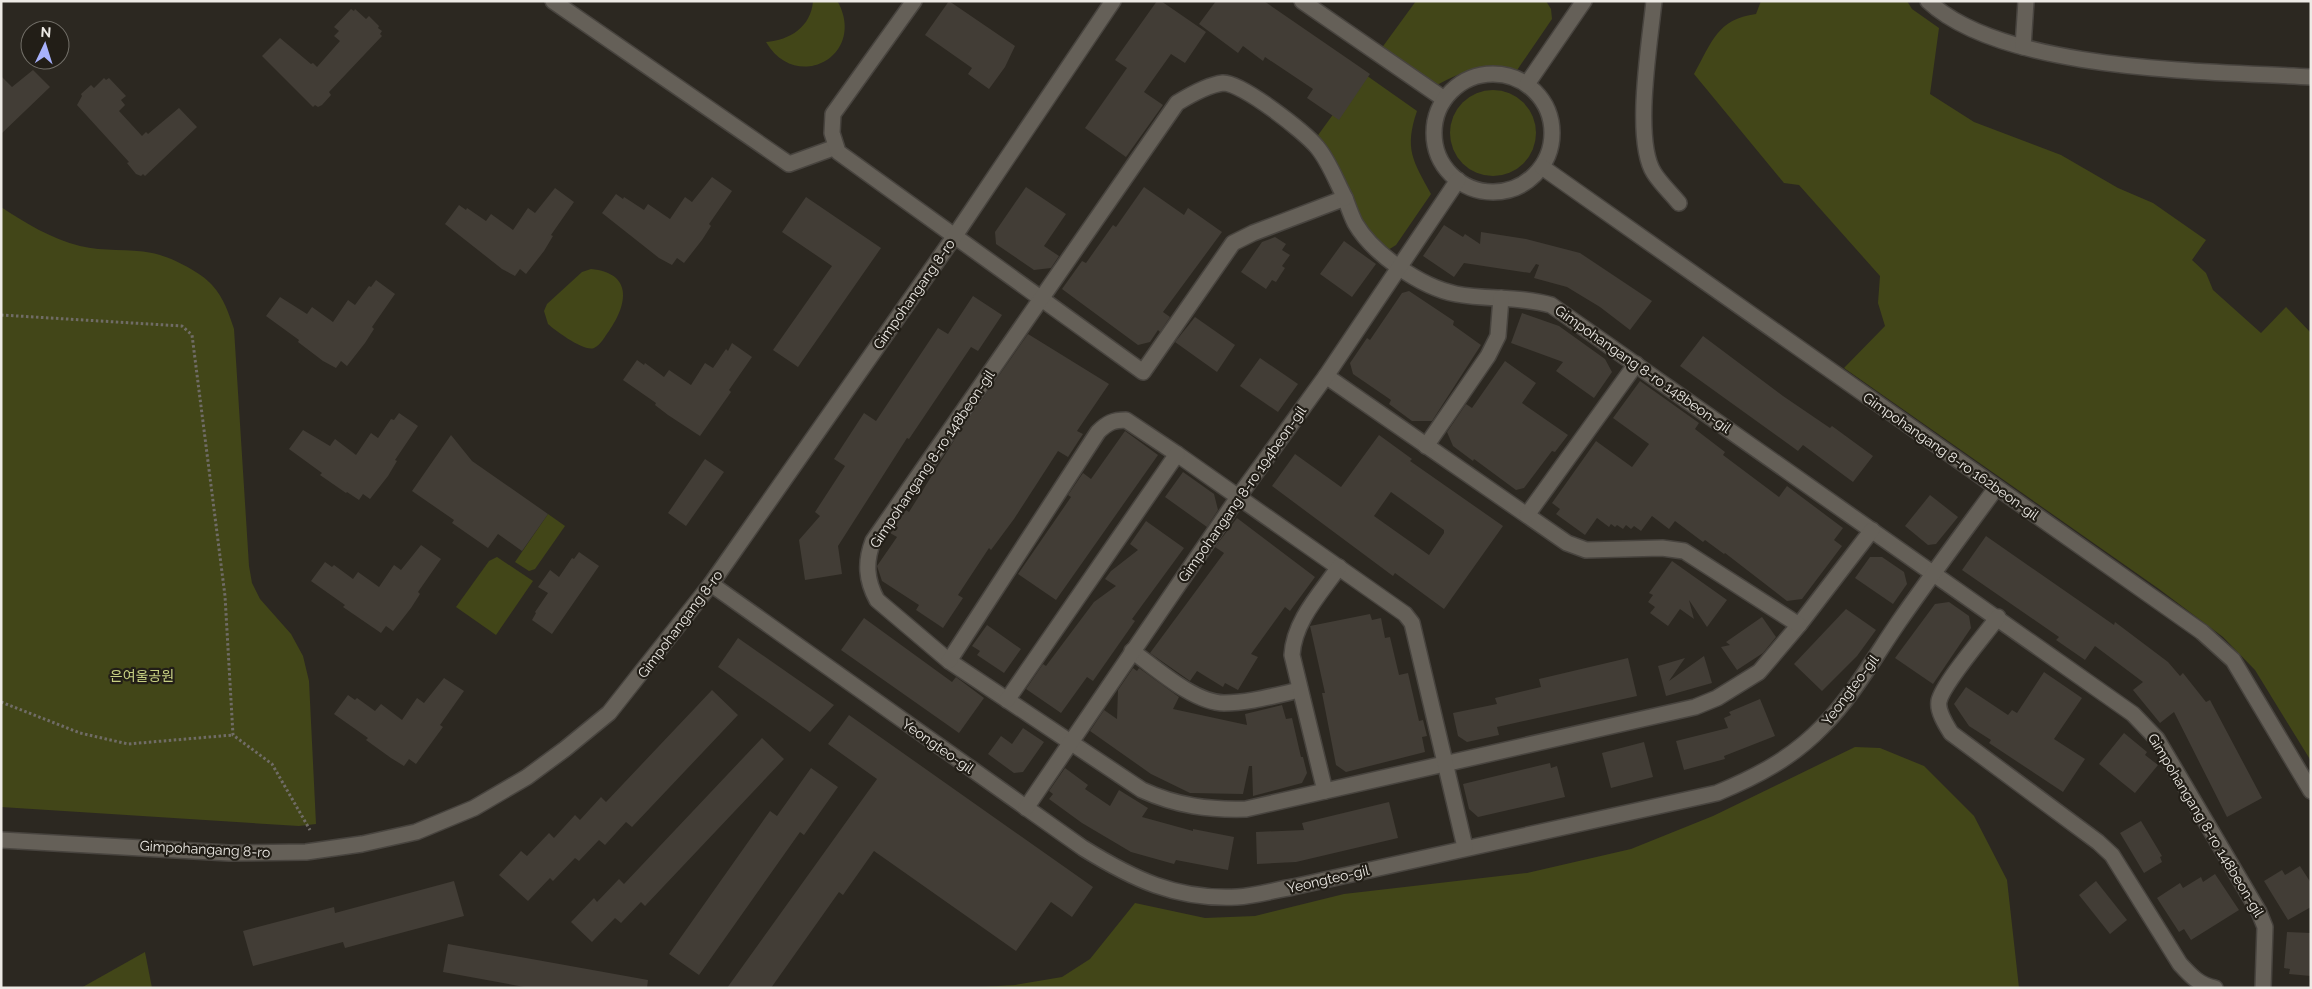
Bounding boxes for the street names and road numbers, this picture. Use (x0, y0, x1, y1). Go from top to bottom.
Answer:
street label: Gimpohangang 8-ro (870, 236, 958, 352)
street label: Gimpohangang 8-ro 148beon-gil (1552, 302, 1734, 436)
street label: Gimpohangang 8-ro 148beon-gil (866, 367, 998, 551)
street label: Gimpohangang 8-ro 162beon-gil (1860, 389, 2042, 523)
street label: Gimpohangang 8-ro 194beon-gil (1175, 403, 1309, 585)
street label: Gimpohangang 8-ro (634, 567, 726, 681)
street label: Yeongteo-gil (1818, 652, 1882, 728)
street label: Yeongteo-gil (899, 715, 977, 777)
street label: Gimpohangang 8-ro 148beon-gil (2145, 730, 2267, 920)
street label: Gimpohangang 8-ro (139, 838, 271, 860)
street label: Yeongteo-gil (1285, 862, 1371, 896)

